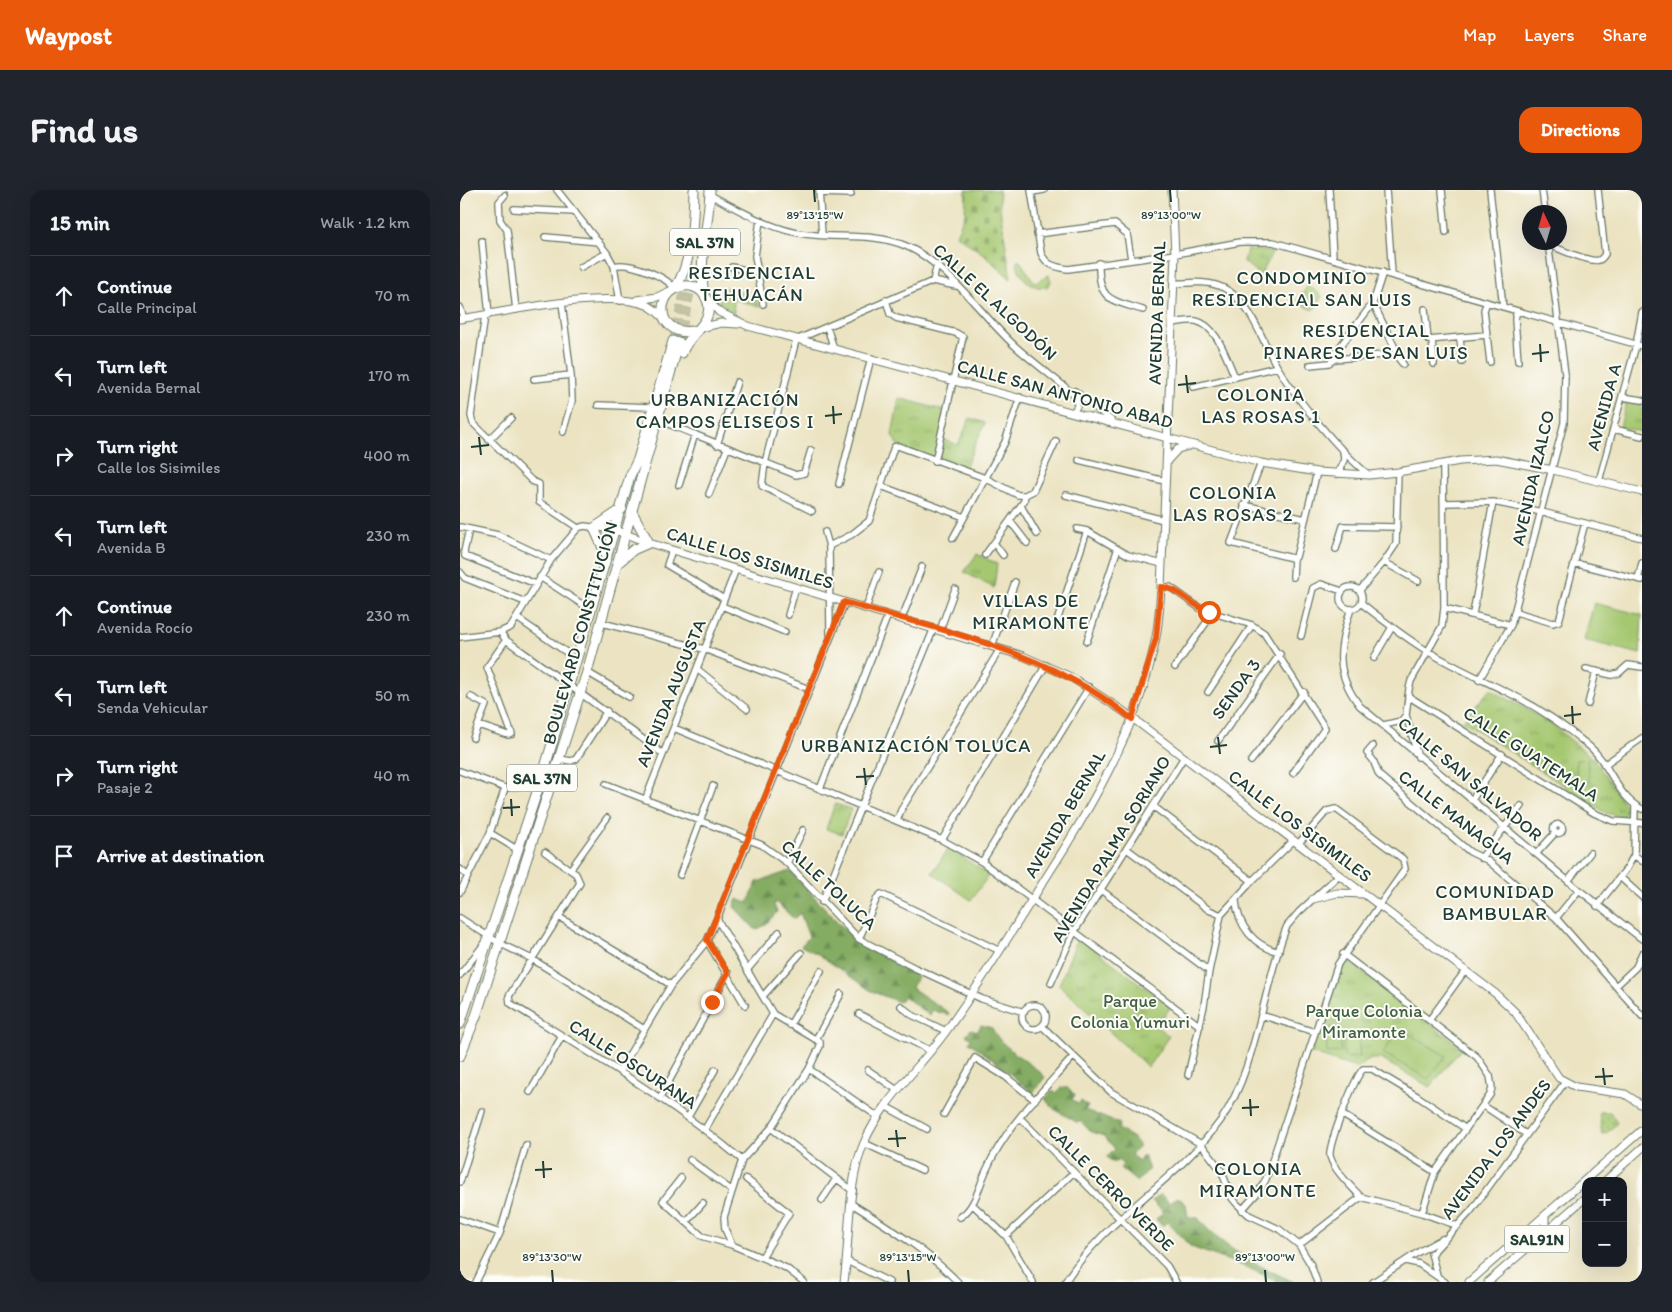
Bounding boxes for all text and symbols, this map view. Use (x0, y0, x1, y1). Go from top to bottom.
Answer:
text: Waypost (25, 21, 112, 50)
text: Map (1463, 24, 1496, 46)
text: Layers (1524, 24, 1574, 46)
text: Share (1602, 24, 1647, 46)
button: Directions (1519, 107, 1642, 153)
text: Find us (30, 109, 138, 151)
north arrow (1522, 205, 1567, 250)
text: 89°13'15"W (786, 208, 844, 222)
text: 89°13'00"W (1141, 208, 1201, 222)
text: 15 min (50, 210, 110, 235)
text: Walk · 1.2 km (320, 213, 410, 232)
road number: SAL 37N (670, 228, 740, 256)
street label: CALLE EL ALGODÓN (928, 239, 1062, 365)
street label: AVENIDA BERNAL (1144, 241, 1170, 385)
district label: RESIDENCIAL TEHUACÁN (688, 261, 816, 306)
district label: CONDOMINIO RESIDENCIAL SAN LUIS (1192, 266, 1412, 311)
text: Continue (97, 275, 172, 298)
icon: ahead (50, 282, 78, 310)
text: 70 m (375, 286, 410, 305)
text: Calle Principal (97, 298, 197, 317)
district label: RESIDENCIAL PINARES DE SAN LUIS (1263, 319, 1469, 364)
text: Turn left (97, 355, 167, 378)
street label: CALLE SAN ANTONIO ABAD (955, 355, 1175, 433)
street label: AVENIDA A (1582, 361, 1626, 453)
icon: left (50, 362, 78, 390)
text: 170 m (368, 366, 410, 385)
text: Avenida Bernal (97, 378, 201, 397)
district label: COLONIA LAS ROSAS 1 (1201, 383, 1321, 428)
district label: URBANIZACIÓN CAMPOS ELISEOS I (635, 388, 815, 433)
street label: AVENIDA IZALCO (1507, 408, 1559, 548)
text: Turn right (97, 435, 178, 458)
icon: right (50, 442, 78, 470)
text: 400 m (364, 446, 410, 465)
text: Calle los Sisimiles (97, 458, 220, 477)
district label: COLONIA LAS ROSAS 2 (1173, 481, 1293, 526)
text: Turn left (97, 515, 167, 538)
street label: BOULEVARD CONSTITUCIÓN (538, 519, 622, 747)
icon: left (50, 522, 78, 550)
street label: CALLE LOS SISIMILES (664, 522, 836, 594)
text: 230 m (366, 526, 410, 545)
text: Avenida B (97, 538, 166, 557)
district label: VILLAS DE MIRAMONTE (972, 589, 1090, 634)
text: Continue (97, 595, 172, 618)
route start (1198, 601, 1221, 624)
icon: ahead (50, 602, 78, 630)
text: 230 m (366, 606, 410, 625)
street label: AVENIDA AUGUSTA (631, 615, 711, 770)
text: Avenida Rocío (97, 618, 193, 637)
street label: SENDA 3 (1207, 654, 1265, 724)
text: Turn left (97, 675, 167, 698)
icon: left (50, 682, 78, 710)
text: 50 m (375, 686, 410, 705)
text: Senda Vehicular (97, 698, 208, 717)
street label: CALLE GUATEMALA (1459, 702, 1603, 806)
street label: CALLE SAN SALVADOR (1393, 712, 1547, 846)
district label: URBANIZACIÓN TOLUCA (801, 734, 1031, 757)
street label: AVENIDA BERNAL (1020, 746, 1110, 882)
street label: AVENIDA PALMA SORIANO (1046, 752, 1176, 946)
text: Turn right (97, 755, 178, 778)
icon: right (50, 762, 78, 790)
road number: SAL 37N (507, 764, 577, 792)
street label: CALLE LOS SISIMILES (1224, 765, 1376, 887)
street label: CALLE MANAGUA (1394, 765, 1519, 869)
text: 40 m (373, 766, 410, 785)
text: Pasaje 2 (97, 778, 153, 797)
street label: CALLE TOLUCA (777, 835, 882, 935)
icon: arrive (50, 842, 78, 870)
text: Arrive at destination (97, 844, 264, 867)
district label: COMUNIDAD BAMBULAR (1435, 880, 1555, 925)
park label: Parque Colonia Yumuri (1070, 990, 1190, 1033)
route end (701, 991, 724, 1014)
park label: Parque Colonia Miramonte (1305, 1000, 1423, 1043)
street label: CALLE OSCURANA (565, 1014, 702, 1114)
street label: AVENIDA LOS ANDES (1436, 1075, 1556, 1223)
street label: CALLE CERRO VERDE (1043, 1120, 1179, 1256)
district label: COLONIA MIRAMONTE (1199, 1157, 1317, 1202)
map controls (1582, 1177, 1627, 1267)
button: + (1582, 1177, 1627, 1222)
button: − (1582, 1222, 1627, 1267)
road number: SAL91N (1504, 1226, 1570, 1252)
text: 89°13'30"W (522, 1250, 582, 1264)
text: 89°13'15"W (879, 1250, 937, 1264)
text: 89°13'00"W (1235, 1250, 1295, 1264)

